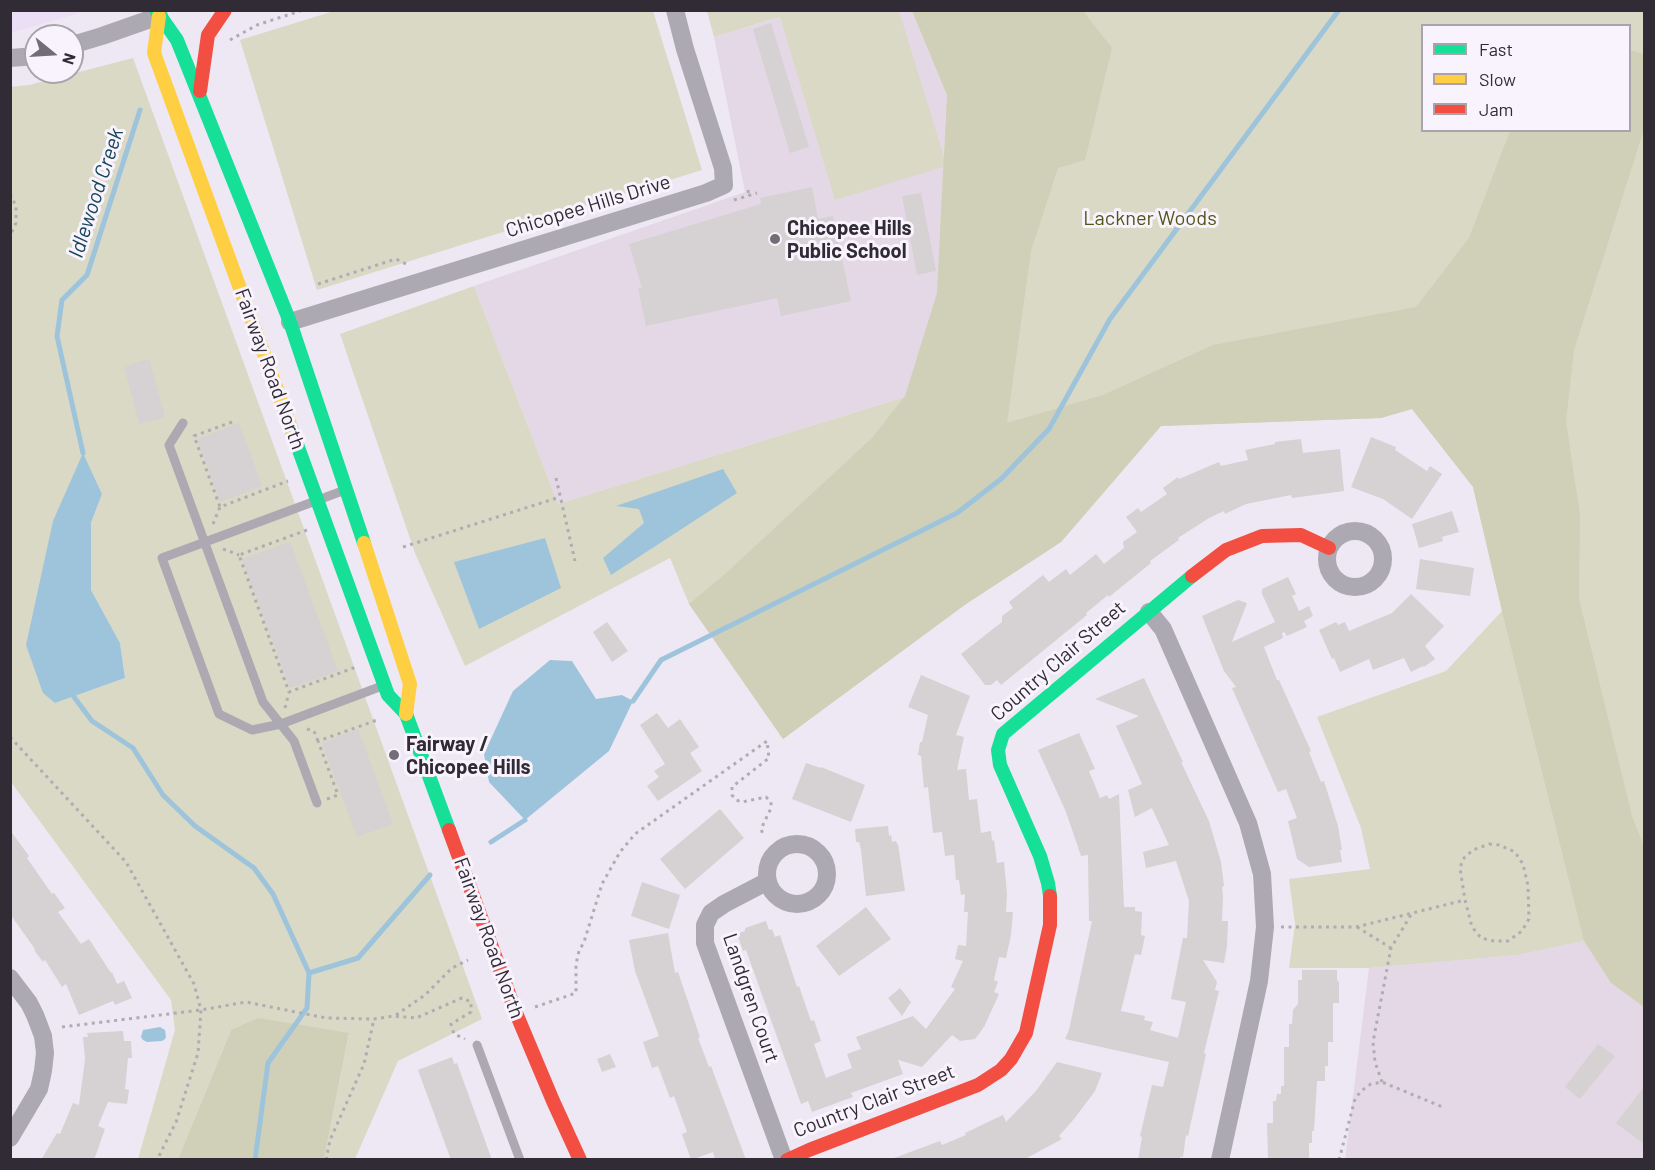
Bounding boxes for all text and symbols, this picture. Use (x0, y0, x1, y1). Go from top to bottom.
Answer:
north arrow (24, 24, 84, 84)
legend (1421, 24, 1631, 132)
text: Fast (1479, 38, 1513, 60)
text: N (59, 51, 80, 67)
text: Slow (1479, 68, 1516, 90)
text: Jam (1479, 98, 1513, 120)
water label: Idlewood Creek (63, 125, 129, 261)
street label: Chicopee Hills Drive (503, 170, 673, 242)
park label: Lackner Woods (1083, 206, 1217, 230)
place label: Chicopee Hills Public School (787, 216, 912, 263)
marker: Chicopee Hills Public School (768, 232, 782, 246)
street label: Fairway Road North (230, 285, 310, 453)
street label: Country Clair Street (986, 596, 1130, 726)
place label: Fairway / Chicopee Hills (406, 732, 531, 779)
marker: Fairway / Chicopee Hills (387, 748, 401, 762)
street label: Fairway Road North (449, 854, 529, 1022)
street label: Landgren Court (718, 930, 784, 1066)
street label: Country Clair Street (790, 1059, 958, 1143)

